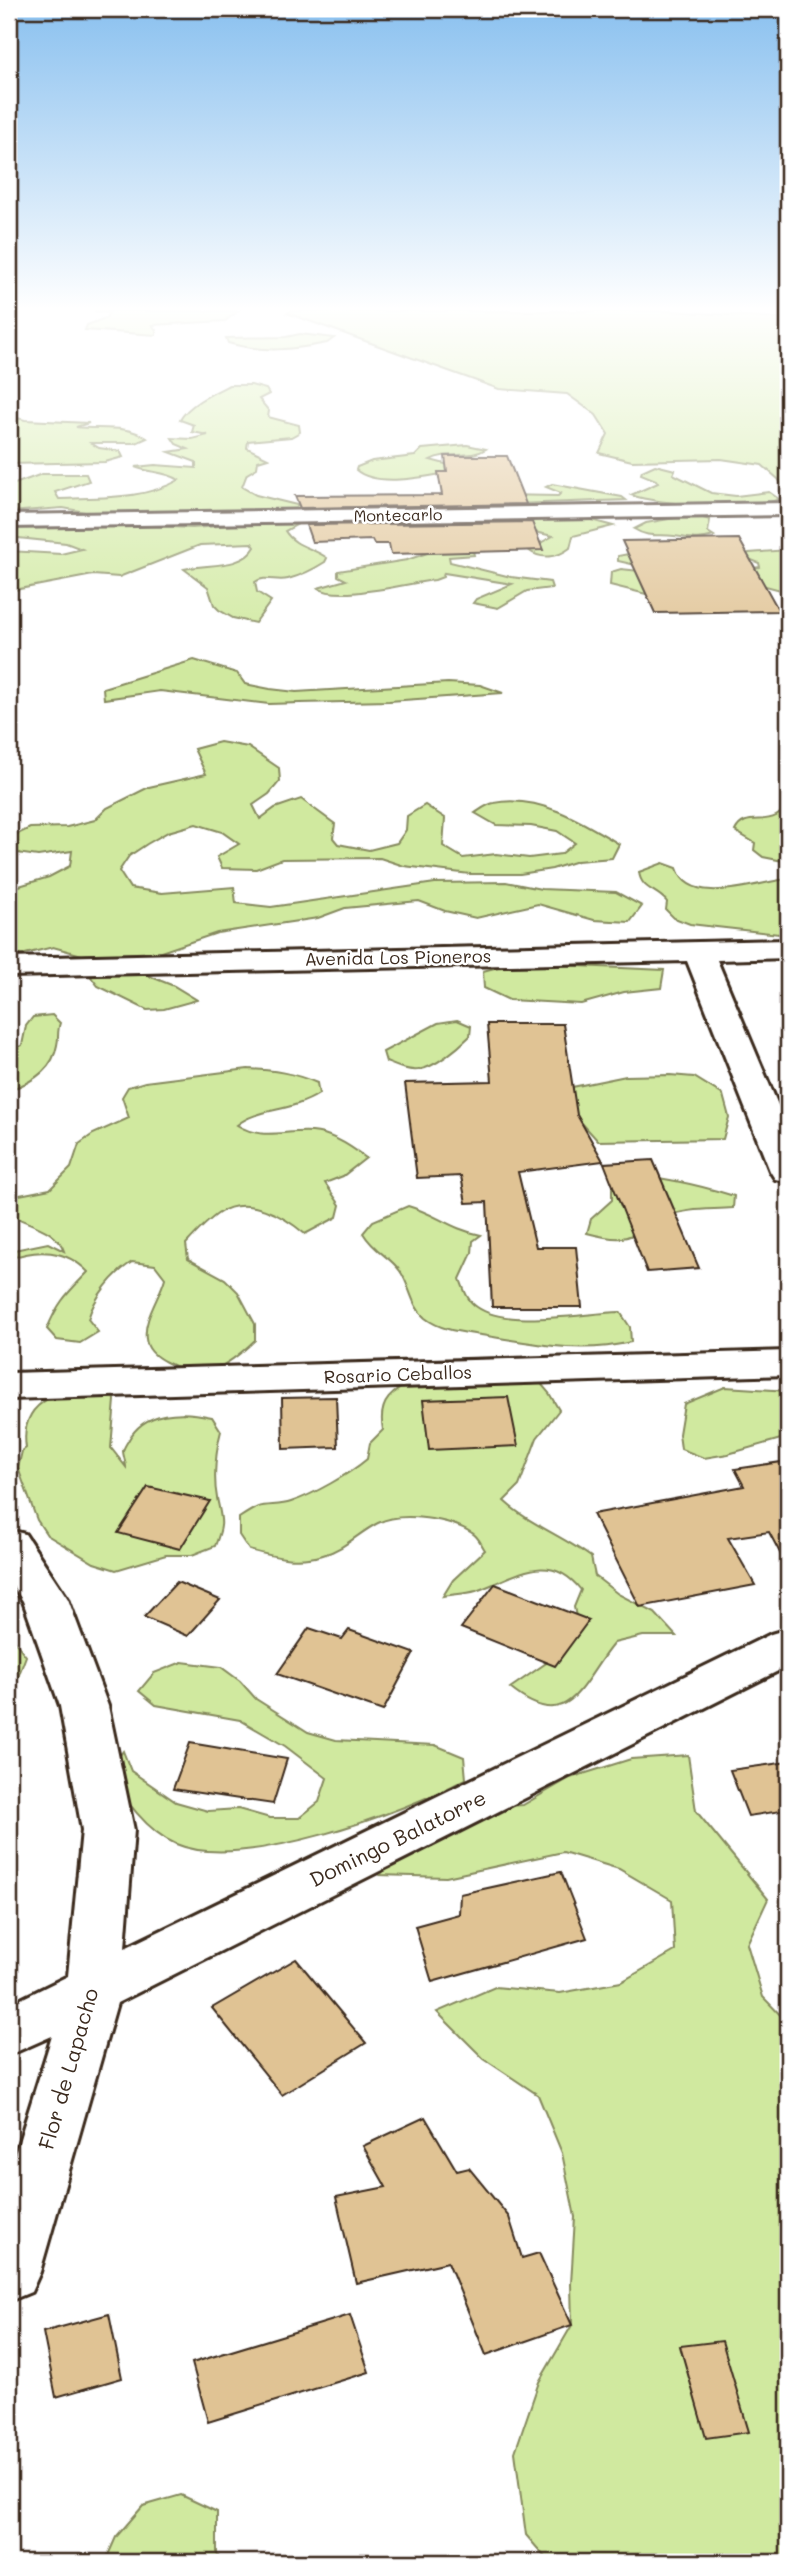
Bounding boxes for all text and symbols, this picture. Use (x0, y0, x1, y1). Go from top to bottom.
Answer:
street label: Montecarlo (353, 503, 443, 526)
street label: Avenida Los Pioneros (304, 943, 491, 971)
street label: Rosario Ceballos (323, 1359, 472, 1389)
street label: Domingo Balatorre (305, 1783, 490, 1892)
street label: Flor de Lapacho (32, 1985, 103, 2152)

